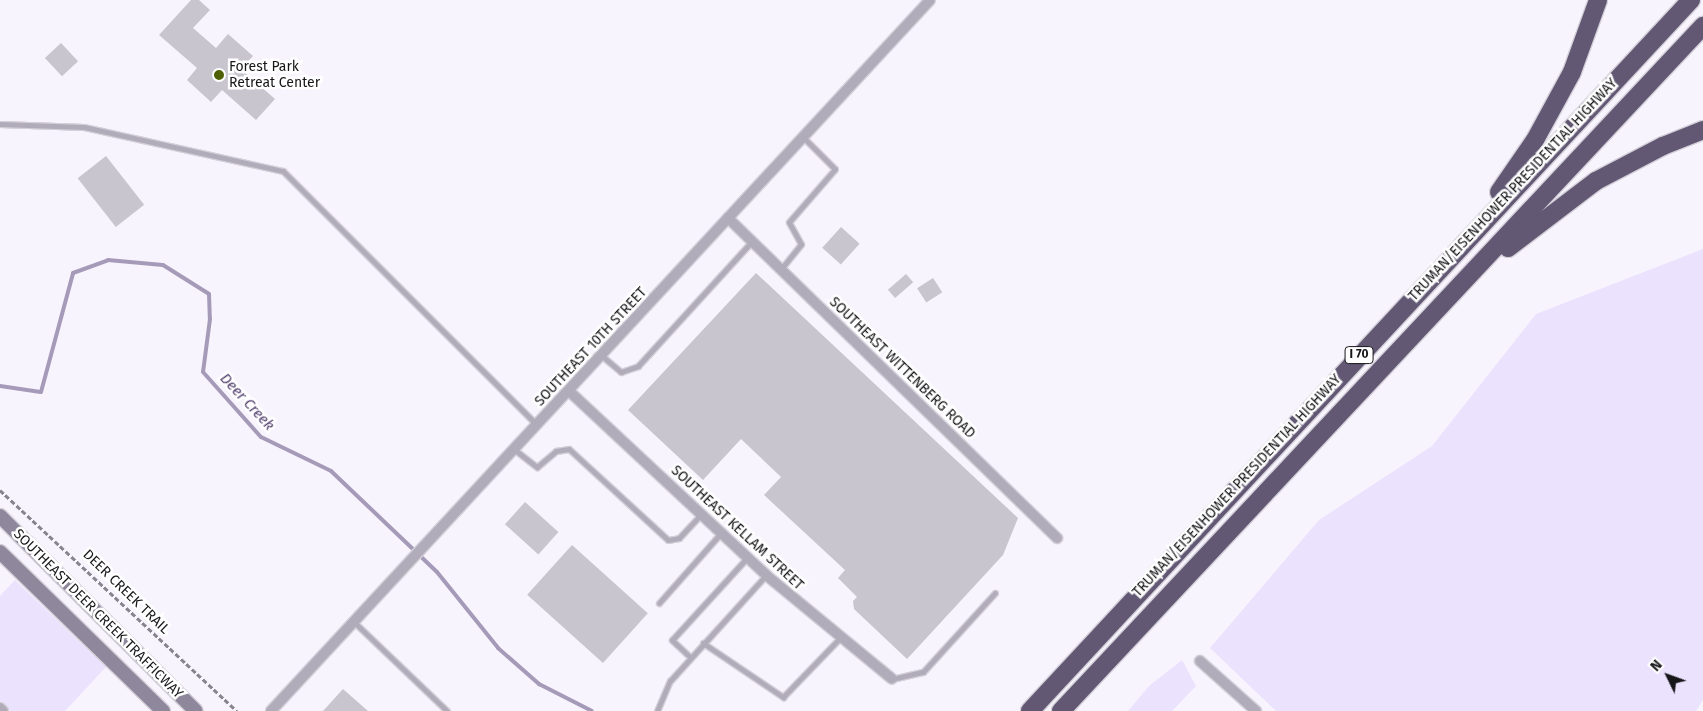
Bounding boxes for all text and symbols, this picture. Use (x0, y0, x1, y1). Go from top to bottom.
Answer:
place label: Forest Park Retreat Center (229, 59, 320, 92)
marker: Forest Park Retreat Center (213, 69, 225, 81)
street label: TRUMAN/EISENHOWER PRESIDENTIAL HIGHWAY (1405, 75, 1621, 305)
street label: SOUTHEAST 10TH STREET (532, 284, 650, 410)
street label: SOUTHEAST WITTENBERG ROAD (826, 294, 978, 442)
road number: I 70 (1344, 346, 1374, 364)
water label: Deer Creek (216, 370, 278, 434)
street label: TRUMAN/EISENHOWER PRESIDENTIAL HIGHWAY (1129, 371, 1345, 601)
street label: SOUTHEAST KELLAM STREET (667, 462, 807, 594)
street label: SOUTHEAST DEER CREEK TRAFFICWAY (10, 526, 186, 702)
street label: DEER CREEK TRAIL (79, 546, 173, 638)
north arrow (1643, 651, 1693, 701)
text: N (1647, 656, 1666, 675)

